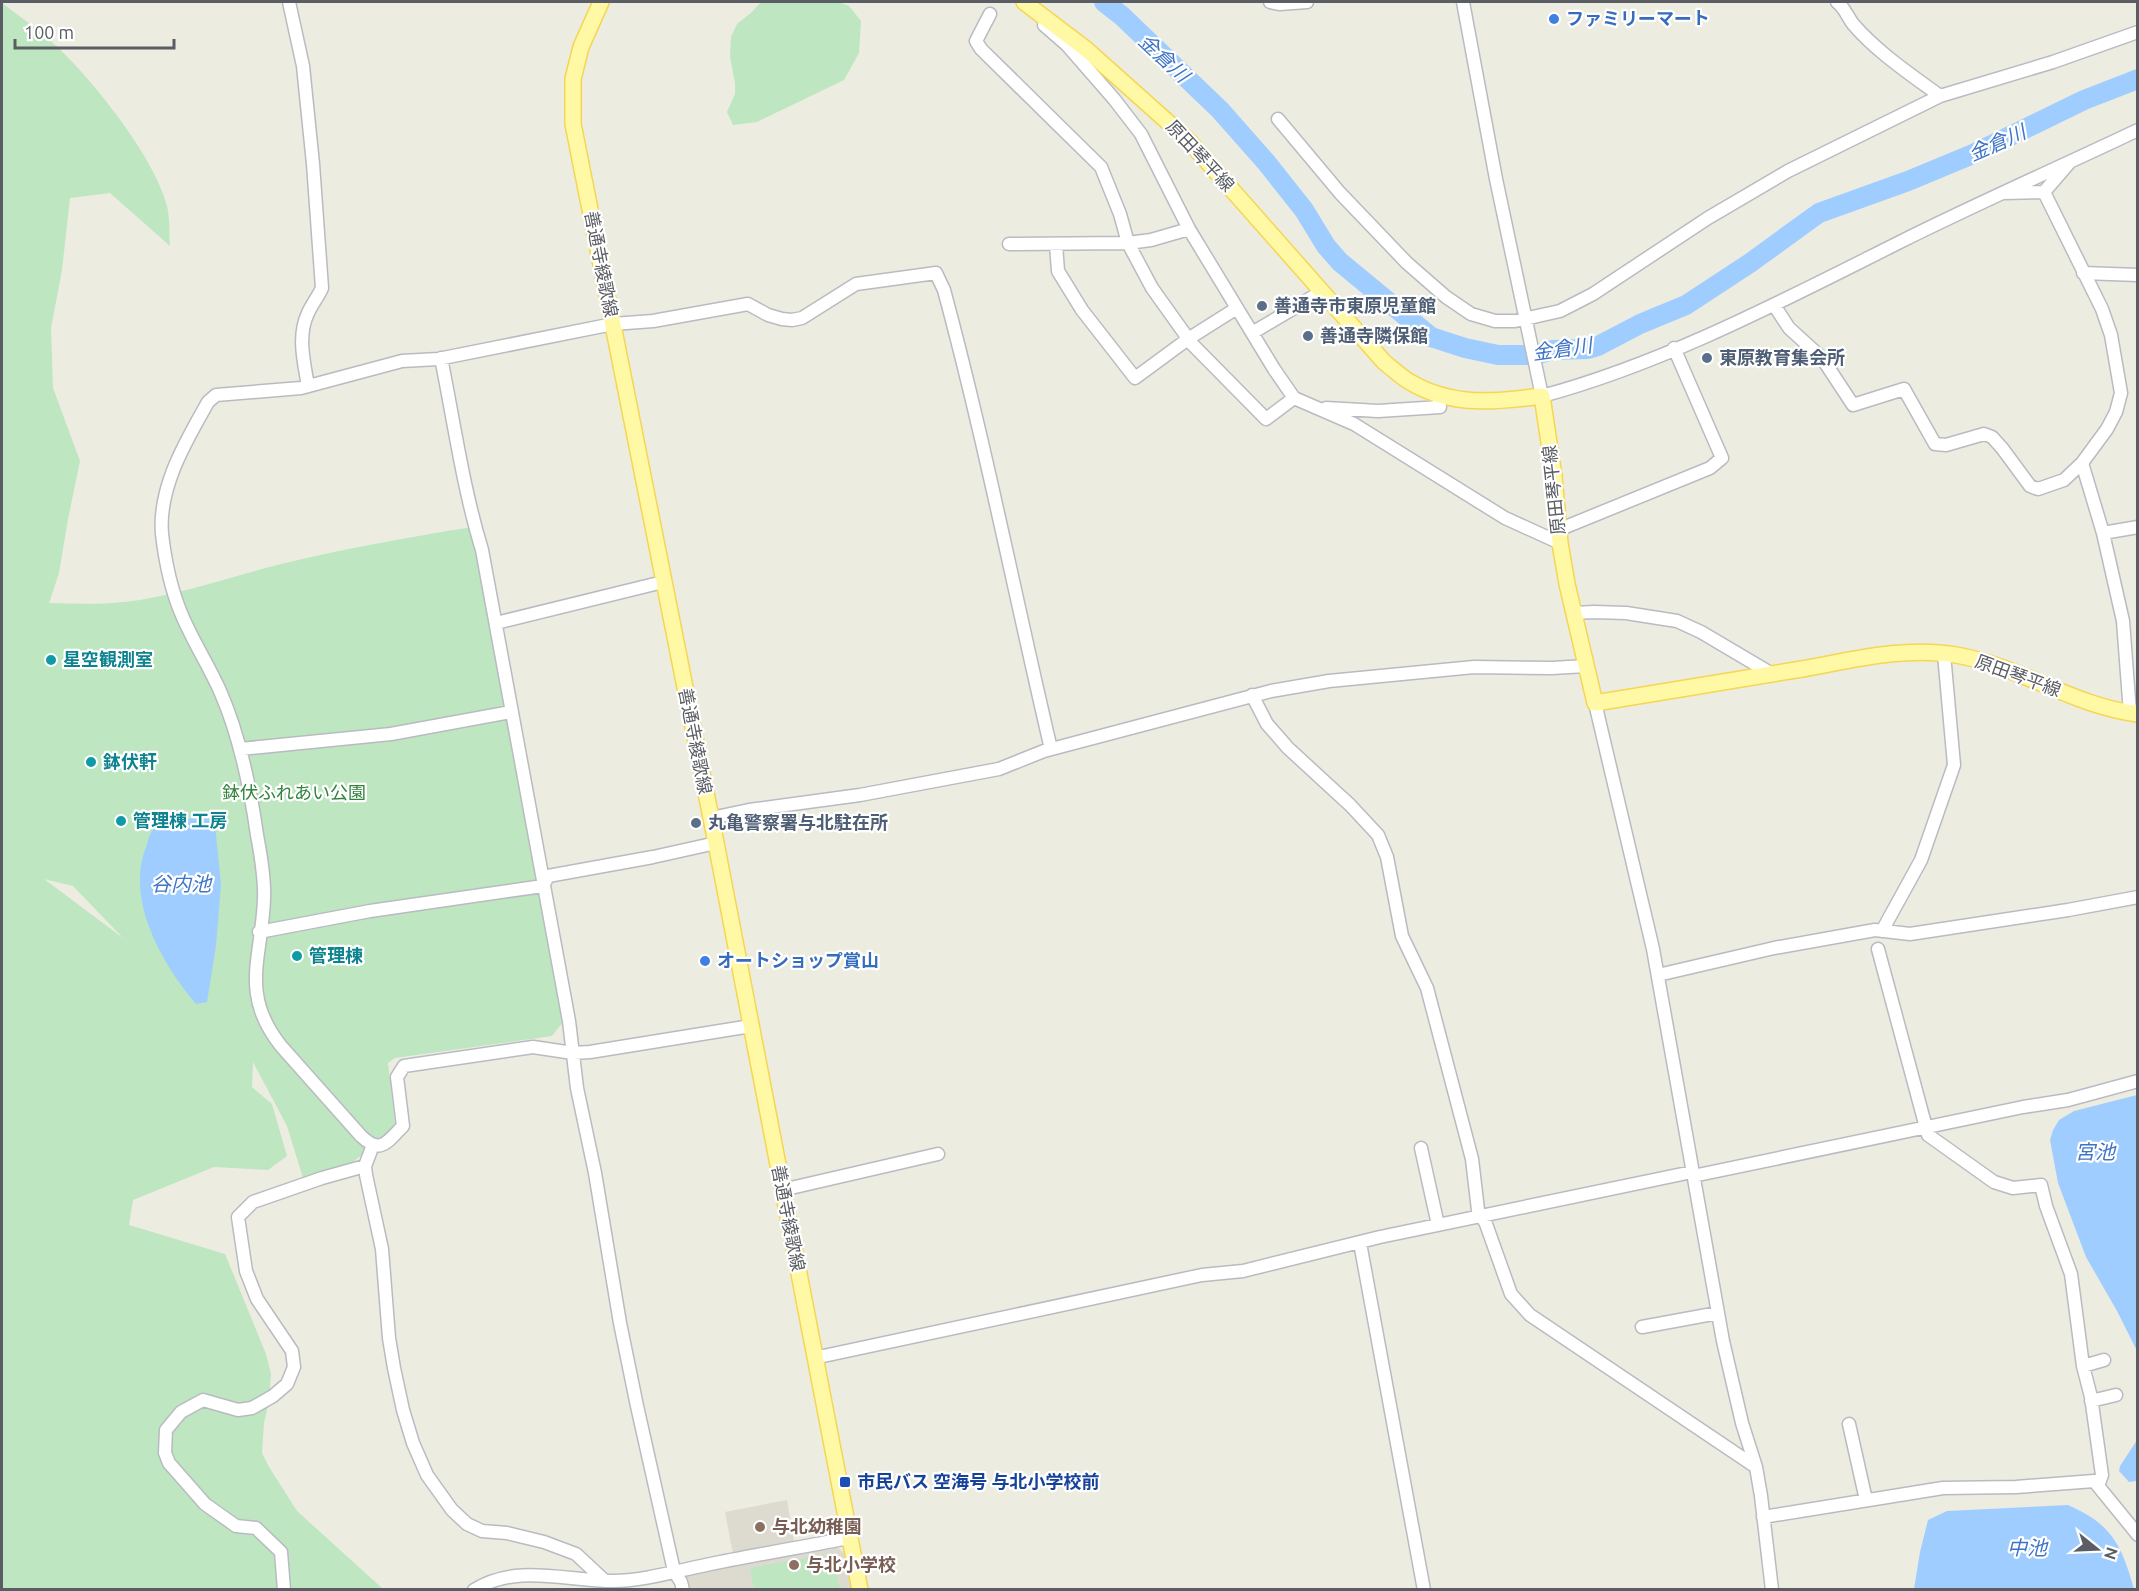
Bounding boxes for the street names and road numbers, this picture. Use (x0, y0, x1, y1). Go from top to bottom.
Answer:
street label: 原田琴平線 (1163, 116, 1239, 195)
street label: 善通寺綾歌線 (582, 209, 622, 319)
street label: 原田琴平線 (1538, 444, 1568, 536)
street label: 原田琴平線 (1973, 650, 2064, 700)
street label: 善通寺綾歌線 (676, 686, 716, 796)
street label: 善通寺綾歌線 (769, 1163, 809, 1273)

